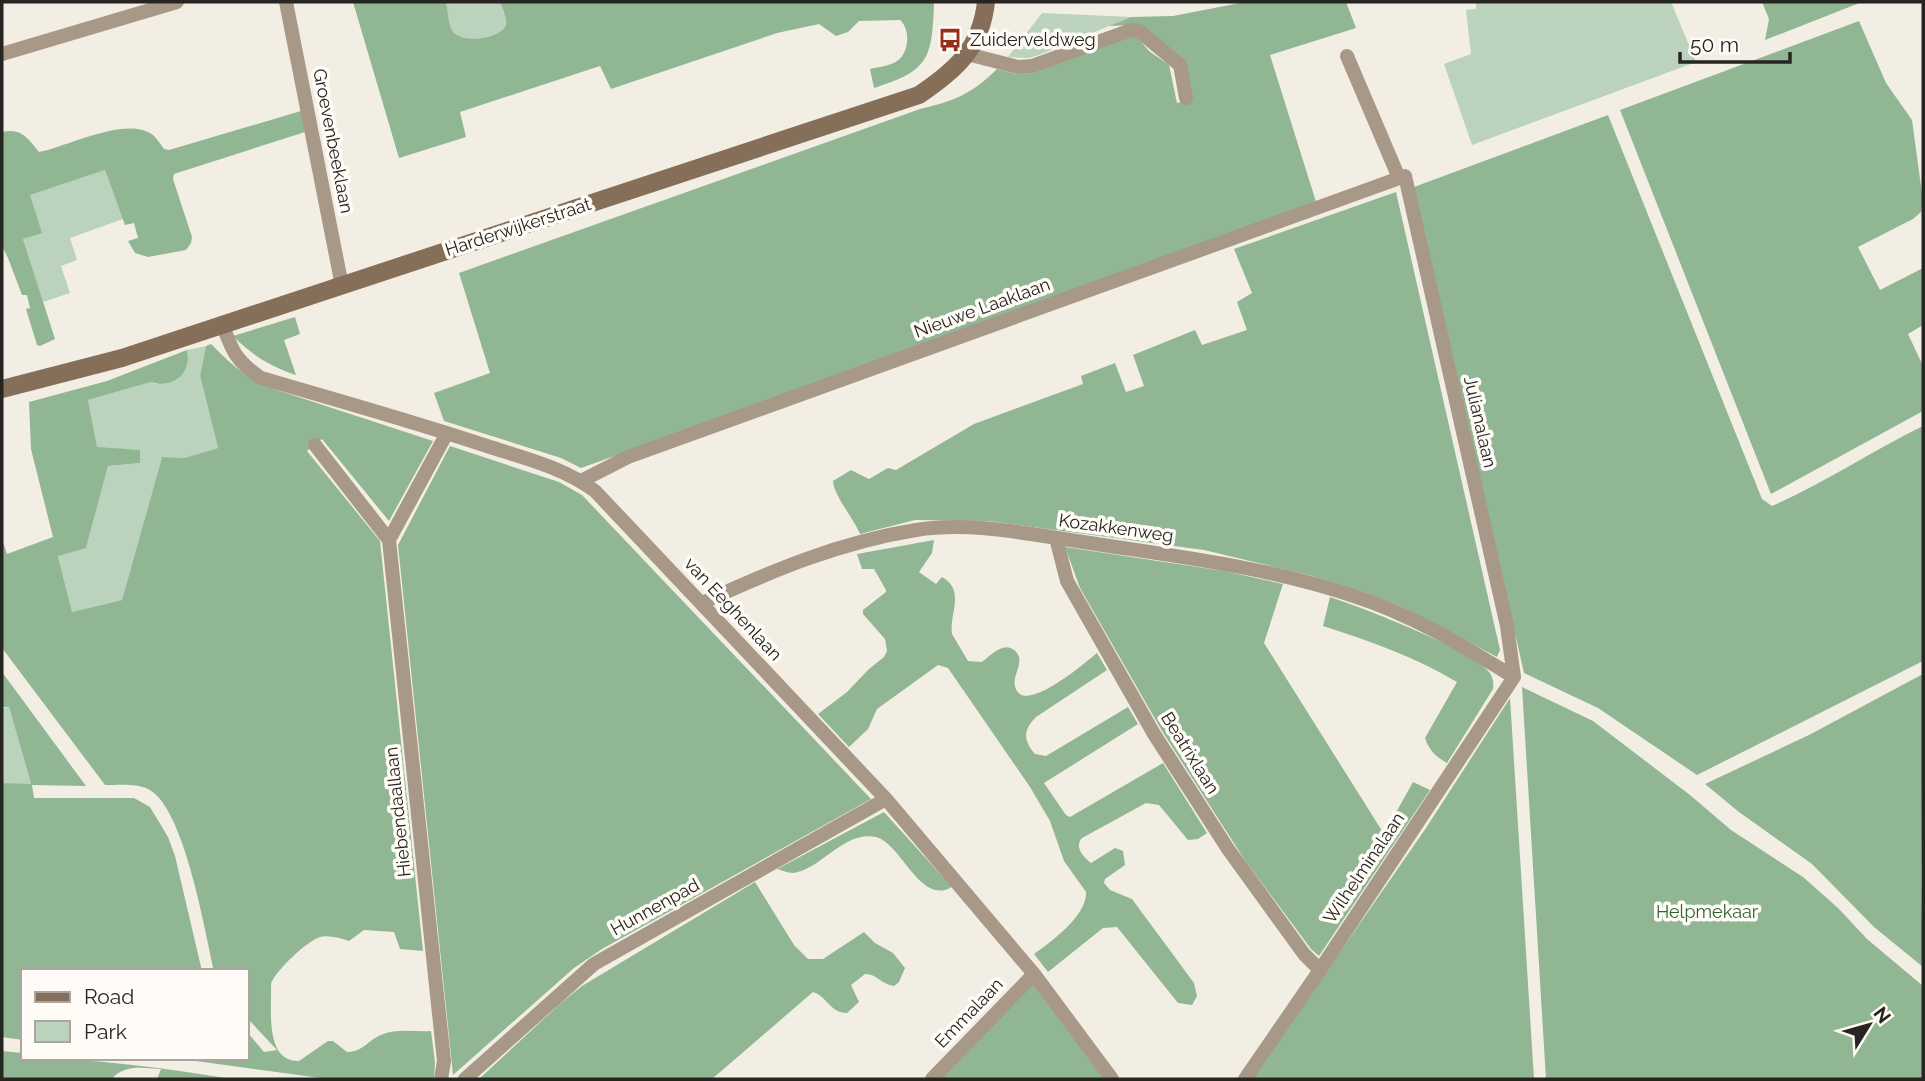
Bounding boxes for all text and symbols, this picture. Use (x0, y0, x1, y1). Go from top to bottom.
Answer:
scale bar (1680, 21, 1790, 65)
bus stop icon: Zuiderveldweg (936, 26, 964, 54)
place label: Zuiderveldweg (970, 29, 1096, 50)
text: 50 m (1690, 32, 1739, 57)
street label: Groevenbeeklaan (309, 67, 358, 215)
street label: Harderwijkerstraat (442, 193, 594, 260)
street label: Nieuwe Laaklaan (911, 273, 1053, 342)
street label: Julianalaan (1460, 374, 1501, 470)
street label: Kozakkenweg (1057, 509, 1175, 546)
street label: van Eeghenlaan (680, 553, 786, 665)
street label: Beatrixlaan (1157, 708, 1224, 798)
street label: Hiebendaallaan (380, 746, 415, 878)
street label: Wilhelminalaan (1319, 808, 1408, 927)
street label: Hunnenpad (607, 874, 703, 940)
park label: Helpmekaar (1656, 901, 1759, 922)
legend (21, 969, 248, 1060)
street label: Emmalaan (930, 973, 1007, 1052)
text: Road (84, 984, 134, 1009)
north arrow (1834, 990, 1904, 1060)
text: N (1869, 1002, 1896, 1027)
text: Park (84, 1019, 127, 1044)

